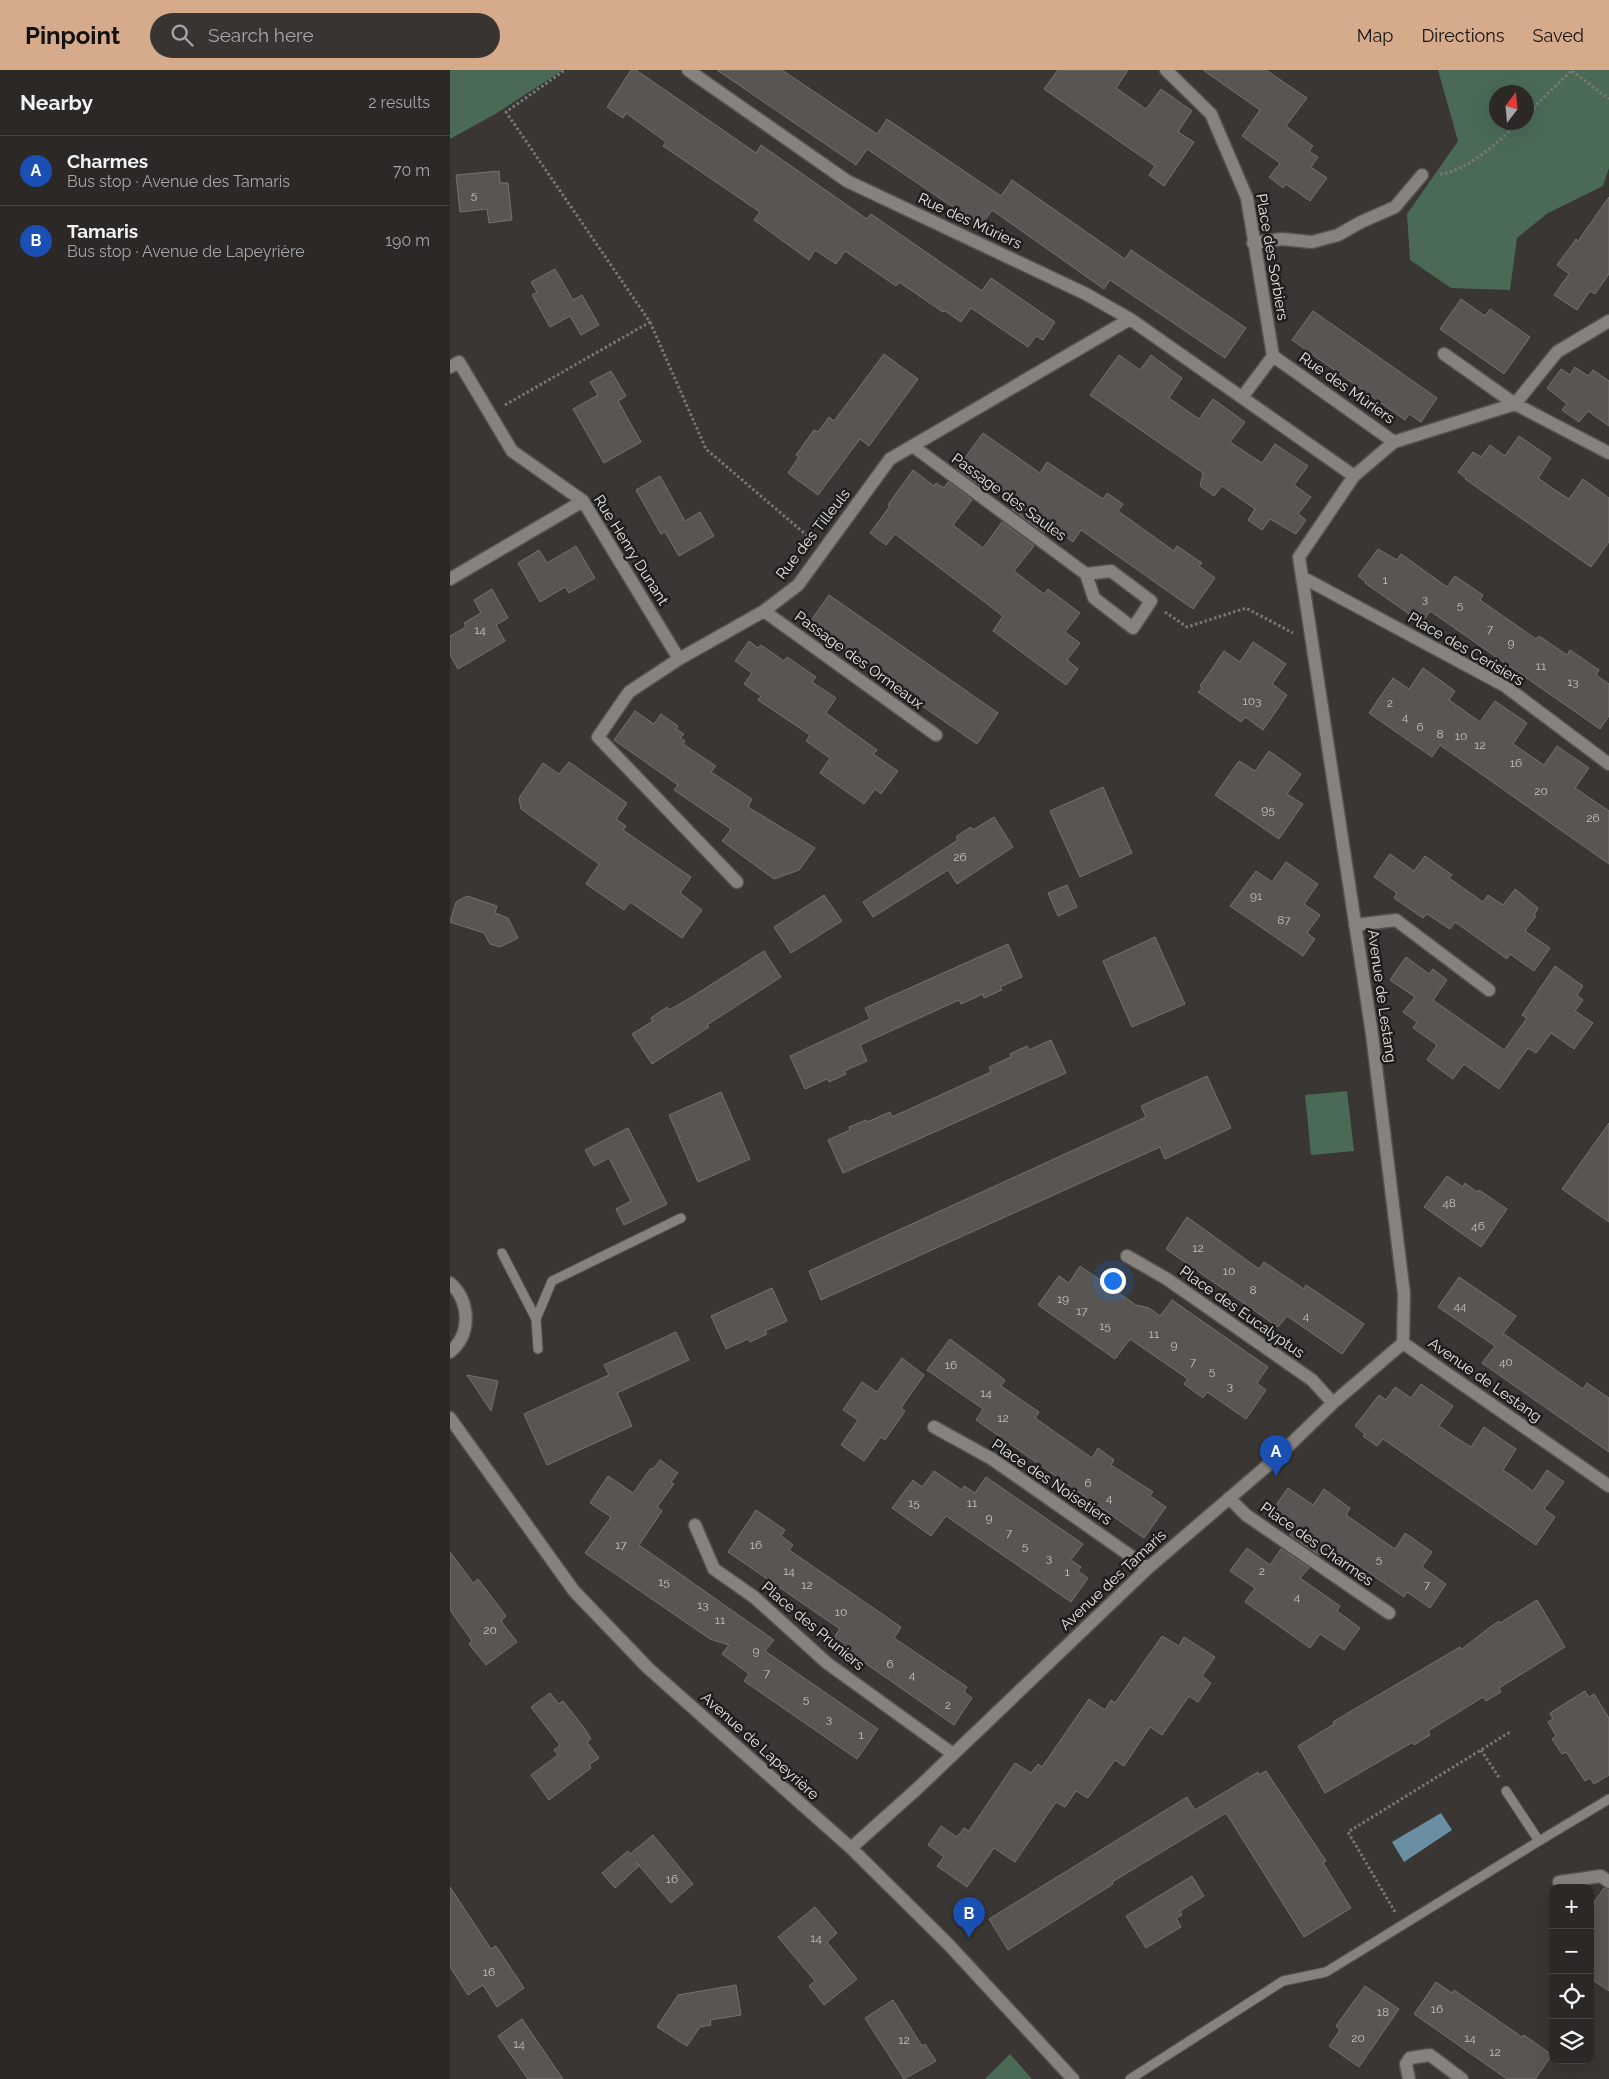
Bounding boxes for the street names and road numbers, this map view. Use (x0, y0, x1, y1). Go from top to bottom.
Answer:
street label: Rue des Mûriers (915, 189, 1025, 253)
street label: Place des Sorbiers (1252, 192, 1292, 322)
street label: Rue des Mûriers (1296, 348, 1398, 428)
street label: Passage des Saules (948, 449, 1070, 545)
street label: Rue des Tilleuls (772, 485, 854, 583)
street label: Rue Henry Dunant (590, 491, 672, 609)
street label: Passage des Ormeaux (791, 607, 927, 713)
street label: Place des Cerisiers (1405, 608, 1527, 690)
street label: Avenue de Lestang (1364, 928, 1400, 1064)
street label: Place des Eucalyptus (1176, 1262, 1308, 1362)
street label: Avenue de Lestang (1425, 1334, 1545, 1426)
street label: Place des Noisetiers (989, 1435, 1115, 1529)
street label: Place des Charmes (1257, 1498, 1377, 1590)
street label: Avenue des Tamaris (1056, 1526, 1170, 1634)
street label: Place des Pruniers (758, 1578, 868, 1674)
street label: Avenue de Lapeyrière (697, 1688, 823, 1804)

